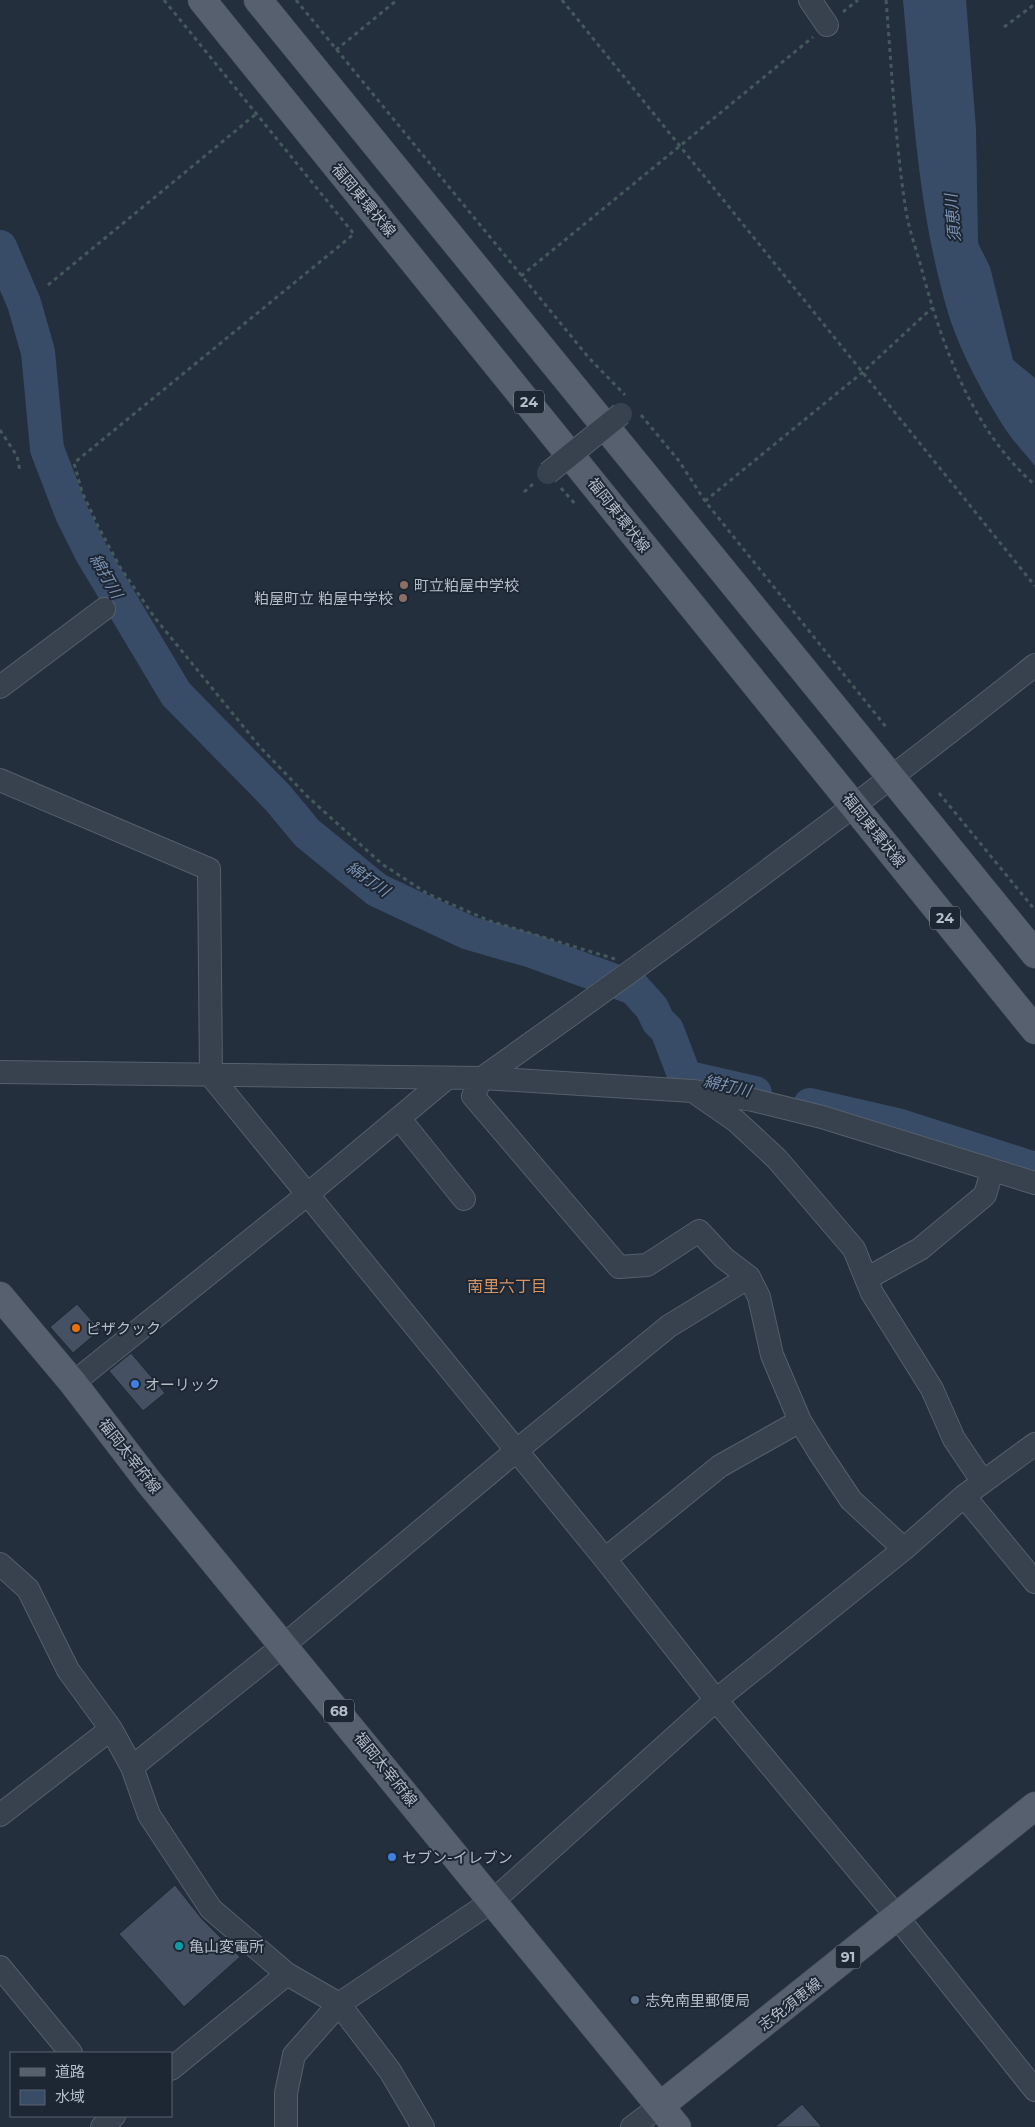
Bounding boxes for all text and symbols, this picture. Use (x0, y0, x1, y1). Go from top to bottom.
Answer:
street label: 福岡東環状線 (328, 159, 400, 241)
water label: 須恵川 (941, 191, 965, 243)
road number: 24 (514, 391, 544, 414)
street label: 福岡東環状線 (584, 474, 654, 556)
water label: 綿打川 (86, 550, 127, 603)
place label: 町立粕屋中学校 (414, 576, 519, 595)
marker: 町立粕屋中学校 (398, 579, 410, 591)
place label: 粕屋町立 粕屋中学校 (254, 589, 393, 608)
marker: 粕屋町立 粕屋中学校 (397, 592, 409, 604)
street label: 福岡東環状線 (838, 789, 910, 871)
water label: 綿打川 (343, 857, 395, 902)
road number: 24 (930, 906, 960, 930)
water label: 綿打川 (701, 1071, 754, 1101)
district label: 南里六丁目 (467, 1277, 547, 1296)
place label: ピザクック (86, 1319, 161, 1338)
marker: ピザクック (70, 1322, 82, 1334)
place label: オーリック (145, 1375, 220, 1394)
marker: オーリック (129, 1378, 141, 1390)
street label: 福岡太宰府線 (95, 1415, 165, 1497)
road number: 68 (324, 1700, 354, 1722)
street label: 福岡太宰府線 (350, 1728, 422, 1810)
place label: セブン-イレブン (402, 1848, 513, 1867)
marker: セブン-イレブン (386, 1851, 398, 1863)
place label: 亀山変電所 (189, 1937, 264, 1956)
marker: 亀山変電所 (173, 1940, 185, 1952)
road number: 91 (836, 1945, 860, 1968)
street label: 志免須恵線 (755, 1973, 825, 2035)
place label: 志免南里郵便局 (645, 1991, 750, 2010)
marker: 志免南里郵便局 (629, 1994, 641, 2006)
legend (10, 2052, 172, 2117)
text: 道路 (55, 2062, 85, 2081)
text: 水域 (55, 2087, 85, 2106)

